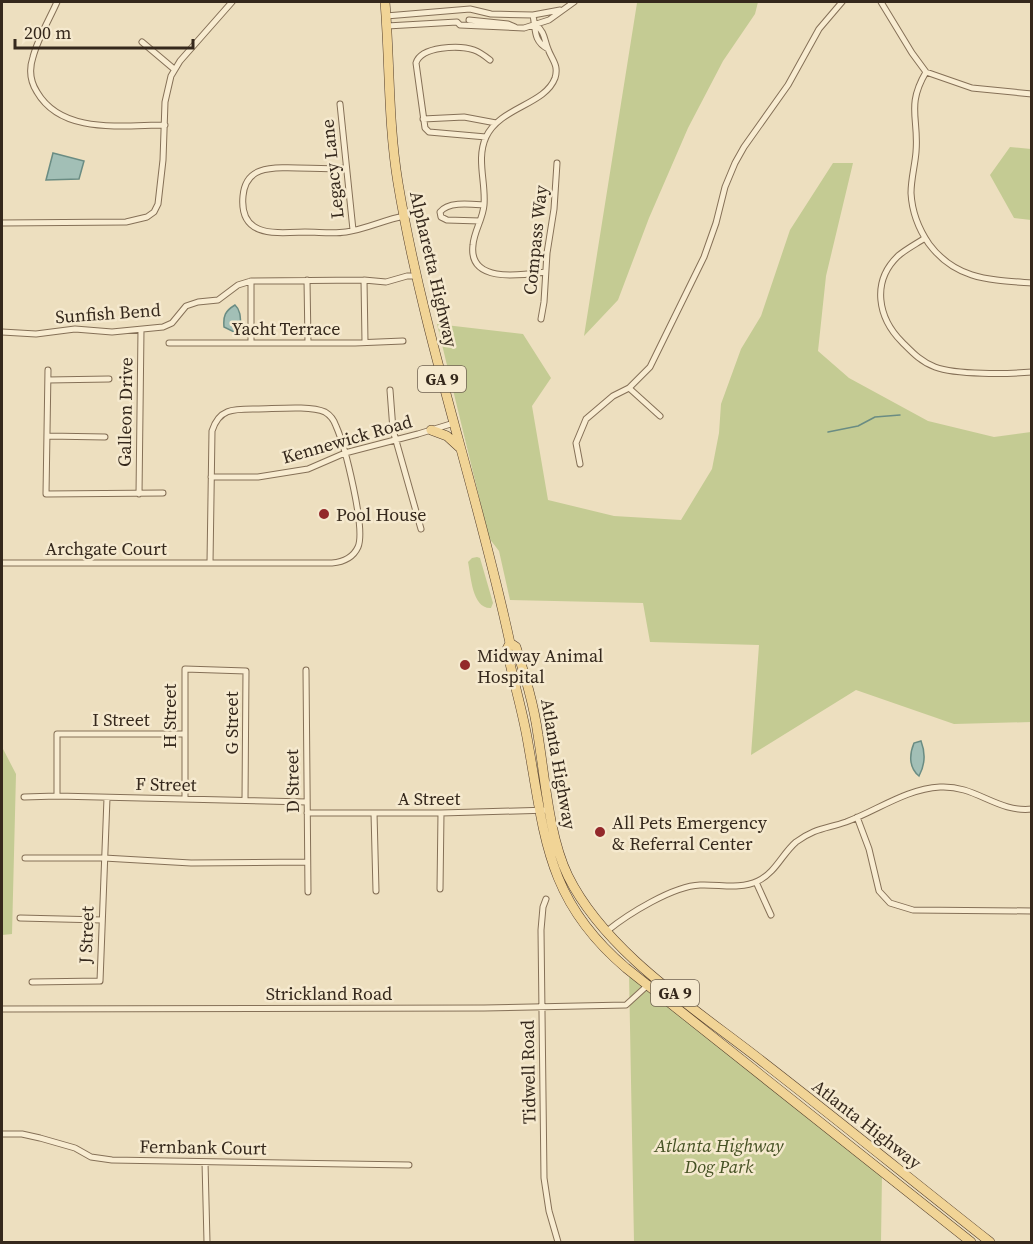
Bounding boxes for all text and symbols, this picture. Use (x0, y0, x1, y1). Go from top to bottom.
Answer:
scale bar (15, 12, 194, 50)
text: 200 m (24, 20, 71, 45)
street label: Legacy Lane (314, 118, 350, 220)
street label: Compass Way (517, 183, 553, 296)
street label: Alpharetta Highway (404, 188, 464, 350)
street label: Sunfish Bend (54, 297, 162, 329)
street label: Yacht Terrace (231, 316, 341, 341)
street label: Galleon Drive (112, 357, 138, 467)
road number: GA 9 (418, 366, 466, 392)
street label: Kennewick Road (279, 408, 415, 470)
place label: Pool House (336, 502, 426, 527)
marker: Pool House (317, 507, 331, 521)
street label: Archgate Court (45, 536, 167, 561)
place label: Midway Animal Hospital (477, 643, 603, 689)
marker: Midway Animal Hospital (458, 658, 472, 672)
street label: H Street (157, 683, 182, 748)
street label: G Street (219, 691, 244, 755)
street label: Atlanta Highway (535, 697, 583, 832)
street label: I Street (92, 707, 150, 732)
street label: D Street (279, 749, 305, 813)
street label: F Street (135, 771, 197, 797)
street label: A Street (398, 786, 460, 811)
place label: All Pets Emergency & Referral Center (612, 810, 768, 856)
marker: All Pets Emergency & Referral Center (593, 825, 607, 839)
street label: J Street (72, 906, 99, 965)
road number: GA 9 (651, 980, 699, 1006)
street label: Strickland Road (266, 981, 392, 1006)
street label: Tidwell Road (515, 1020, 541, 1124)
street label: Atlanta Highway (807, 1073, 927, 1175)
street label: Fernbank Court (139, 1133, 267, 1161)
park label: Atlanta Highway Dog Park (653, 1133, 784, 1179)

